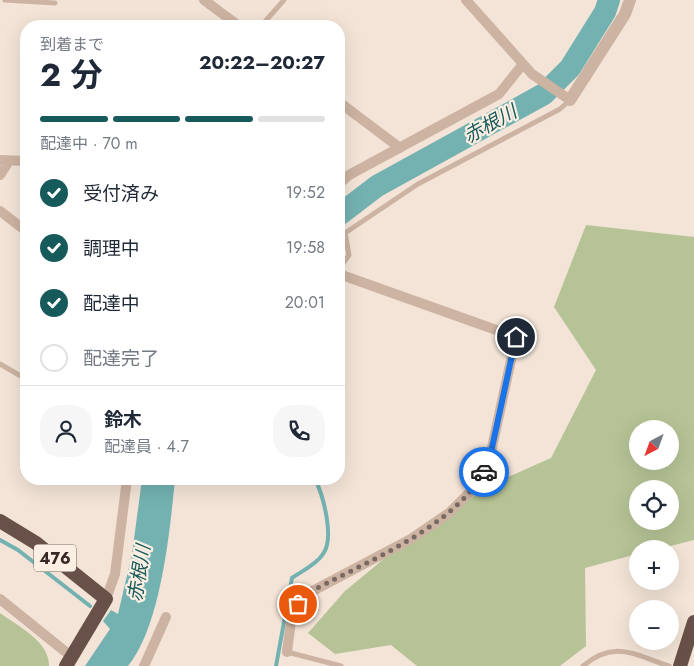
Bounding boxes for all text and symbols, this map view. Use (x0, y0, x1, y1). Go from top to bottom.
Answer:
text: 到着まで (40, 33, 104, 56)
text: 20:22–20:27 (199, 49, 325, 76)
text: 2 分 (40, 52, 103, 98)
water label: 赤根川 (459, 97, 523, 150)
text: 配達中 · 70 m (40, 132, 138, 155)
icon: check (40, 179, 68, 207)
text: 受付済み (83, 180, 159, 207)
text: 19:52 (286, 181, 325, 204)
icon: check (40, 234, 68, 262)
text: 調理中 (83, 235, 140, 262)
text: 19:58 (286, 236, 325, 259)
icon: check (40, 289, 68, 317)
text: 配達中 (83, 290, 140, 317)
text: 20:01 (285, 291, 325, 314)
pin (495, 316, 537, 358)
icon: home (502, 323, 530, 351)
text: 配達完了 (83, 345, 159, 372)
button: person (40, 405, 92, 457)
button: phone (273, 405, 325, 457)
text: 鈴木 (104, 406, 142, 433)
north arrow (629, 420, 679, 470)
map controls (629, 420, 679, 650)
text: 配達員 · 4.7 (104, 435, 189, 458)
courier (459, 447, 509, 497)
icon: car (470, 458, 498, 486)
button: locate (629, 480, 679, 530)
button: + (629, 540, 679, 590)
water label: 赤根川 (121, 541, 157, 603)
road number: 476 (34, 544, 76, 572)
pin (277, 583, 319, 625)
icon: bag (284, 590, 312, 618)
button: − (629, 600, 679, 650)

